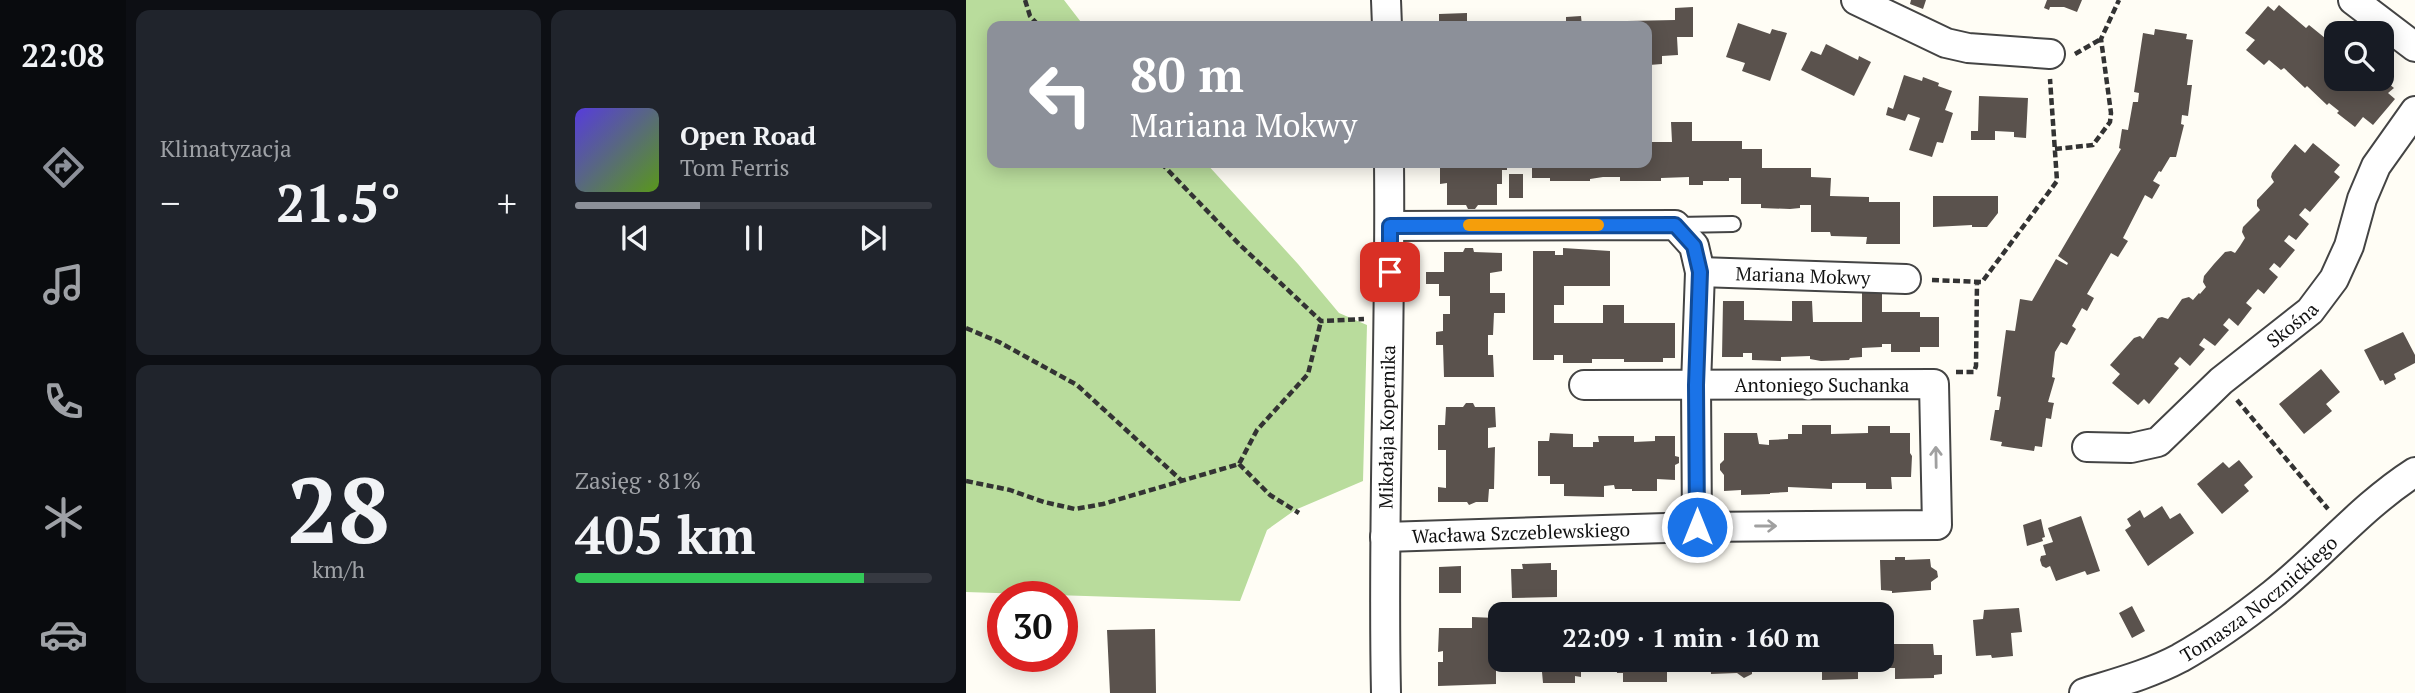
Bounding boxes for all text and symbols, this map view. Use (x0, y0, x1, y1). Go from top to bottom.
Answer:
map controls (2324, 21, 2394, 91)
button: search (2324, 21, 2394, 91)
text: 22:08 (21, 34, 105, 76)
text: 80 m (1130, 41, 1244, 106)
icon: left (1015, 49, 1106, 140)
text: Mariana Mokwy (1130, 104, 1357, 146)
text: Open Road (680, 118, 816, 152)
text: Klimatyzacja (160, 133, 292, 164)
icon: directions (39, 143, 88, 192)
text: Tom Ferris (680, 152, 790, 183)
text: 21.5° (276, 168, 401, 237)
text: − (160, 178, 180, 228)
text: + (497, 178, 517, 228)
icon: previous (616, 219, 654, 257)
icon: pause (735, 219, 773, 257)
icon: next (854, 219, 892, 257)
pin (1360, 242, 1420, 302)
icon: arrive (1371, 253, 1409, 291)
icon: music (39, 260, 88, 309)
street label: Mariana Mokwy (1735, 260, 1871, 290)
street label: Skośna (2261, 297, 2324, 353)
street label: Mikołaja Kopernika (1373, 345, 1400, 509)
street label: Antoniego Suchanka (1735, 372, 1910, 397)
icon: phone (39, 377, 88, 426)
one-way arrow (1929, 446, 1942, 469)
text: 28 (287, 448, 390, 569)
text: Zasięg · 81% (575, 465, 701, 496)
position arrow (1660, 490, 1734, 564)
icon: climate (39, 493, 88, 542)
text: 405 km (575, 500, 756, 569)
street label: Wacława Szczeblewskiego (1411, 516, 1631, 548)
one-way arrow (1754, 520, 1777, 533)
street label: Tomasza Nocznickiego (2175, 530, 2342, 667)
text: km/h (312, 554, 365, 585)
speed limit sign: 30 (987, 581, 1078, 672)
icon: car (39, 610, 88, 659)
text: 22:09 · 1 min · 160 m (1562, 620, 1820, 654)

